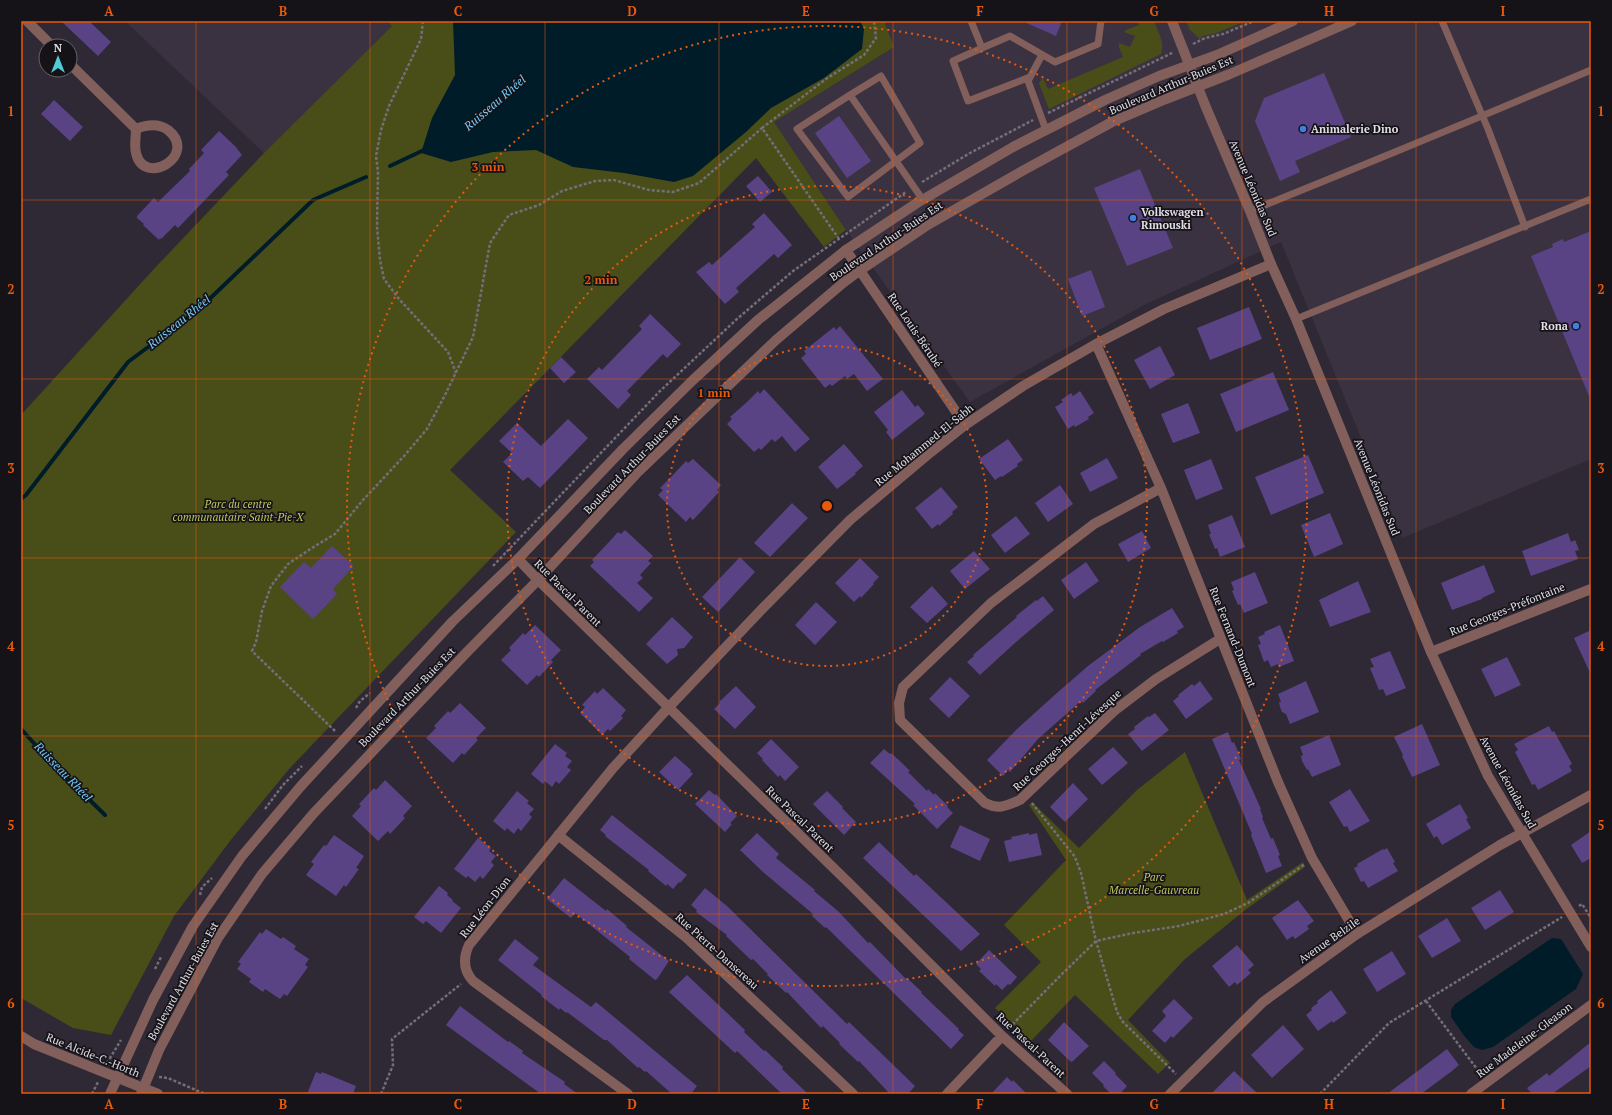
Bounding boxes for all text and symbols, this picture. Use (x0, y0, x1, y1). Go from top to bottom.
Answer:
text: A (104, 2, 114, 20)
text: B (279, 2, 287, 20)
text: C (454, 2, 462, 20)
text: D (627, 2, 637, 20)
text: E (802, 2, 810, 20)
text: F (976, 2, 984, 20)
text: G (1149, 2, 1159, 20)
text: H (1324, 2, 1334, 20)
text: I (1501, 2, 1506, 20)
north arrow (38, 38, 78, 78)
text: N (54, 41, 63, 55)
street label: Boulevard Arthur-Buies Est (1107, 52, 1235, 118)
water label: Ruisseau Rhéel (460, 71, 529, 134)
text: 1 (7, 102, 15, 120)
text: 1 (1597, 102, 1605, 120)
place label: Animalerie Dino (1311, 122, 1399, 136)
marker: Animalerie Dino (1298, 124, 1308, 134)
street label: Avenue Léonidas Sud (1226, 138, 1280, 238)
text: 3 min (472, 159, 505, 174)
street label: Boulevard Arthur-Buies Est (827, 198, 945, 284)
place label: Volkswagen Rimouski (1141, 205, 1204, 232)
marker: Volkswagen Rimouski (1128, 213, 1138, 223)
text: 2 min (585, 272, 618, 287)
text: 2 (7, 280, 15, 298)
text: 2 (1597, 280, 1605, 298)
street label: Rue Louis-Bérubé (885, 290, 945, 370)
water label: Ruisseau Rhéel (143, 291, 214, 352)
place label: Rona (1541, 319, 1568, 333)
marker: Rona (1571, 321, 1581, 331)
text: 1 min (698, 385, 731, 400)
street label: Rue Mohammed-El-Sabh (872, 401, 977, 489)
street label: Boulevard Arthur-Buies Est (581, 411, 683, 517)
street label: Avenue Léonidas Sud (1351, 436, 1403, 538)
text: 3 (7, 459, 15, 477)
text: 3 (1597, 459, 1605, 477)
park label: Parc du centre communautaire Saint-Pie-X (173, 497, 305, 524)
centre of rings (820, 499, 834, 513)
street label: Rue Pascal-Parent (531, 556, 605, 630)
street label: Rue Georges-Préfontaine (1447, 579, 1567, 639)
street label: Rue Fernand-Dumont (1206, 585, 1260, 689)
text: 4 (7, 637, 15, 655)
text: 4 (1597, 637, 1605, 655)
street label: Boulevard Arthur-Buies Est (356, 644, 458, 750)
street label: Rue Georges-Henri-Lévesque (1010, 686, 1124, 794)
street label: Avenue Léonidas Sud (1477, 733, 1539, 831)
water label: Ruisseau Rhéel (31, 738, 96, 805)
street label: Rue Pascal-Parent (763, 783, 837, 855)
text: 5 (7, 816, 15, 834)
text: 5 (1597, 816, 1605, 834)
park label: Parc Marcelle-Gauvreau (1108, 870, 1199, 897)
street label: Rue Léon-Dion (457, 873, 514, 941)
street label: Rue Pierre-Dansereau (672, 910, 762, 993)
street label: Avenue Belzile (1296, 913, 1363, 966)
street label: Boulevard Arthur-Buies Est (145, 919, 221, 1043)
text: 6 (7, 994, 15, 1012)
text: 6 (1597, 994, 1605, 1012)
street label: Rue Madeleine-Gleason (1473, 999, 1575, 1081)
street label: Rue Pascal-Parent (993, 1009, 1069, 1081)
street label: Rue Alcide-C.-Horth (44, 1030, 142, 1080)
text: A (104, 1095, 114, 1113)
text: B (279, 1095, 287, 1113)
text: C (454, 1095, 462, 1113)
text: D (627, 1095, 637, 1113)
text: E (802, 1095, 810, 1113)
text: F (976, 1095, 984, 1113)
text: G (1149, 1095, 1159, 1113)
text: H (1324, 1095, 1334, 1113)
text: I (1501, 1095, 1506, 1113)

